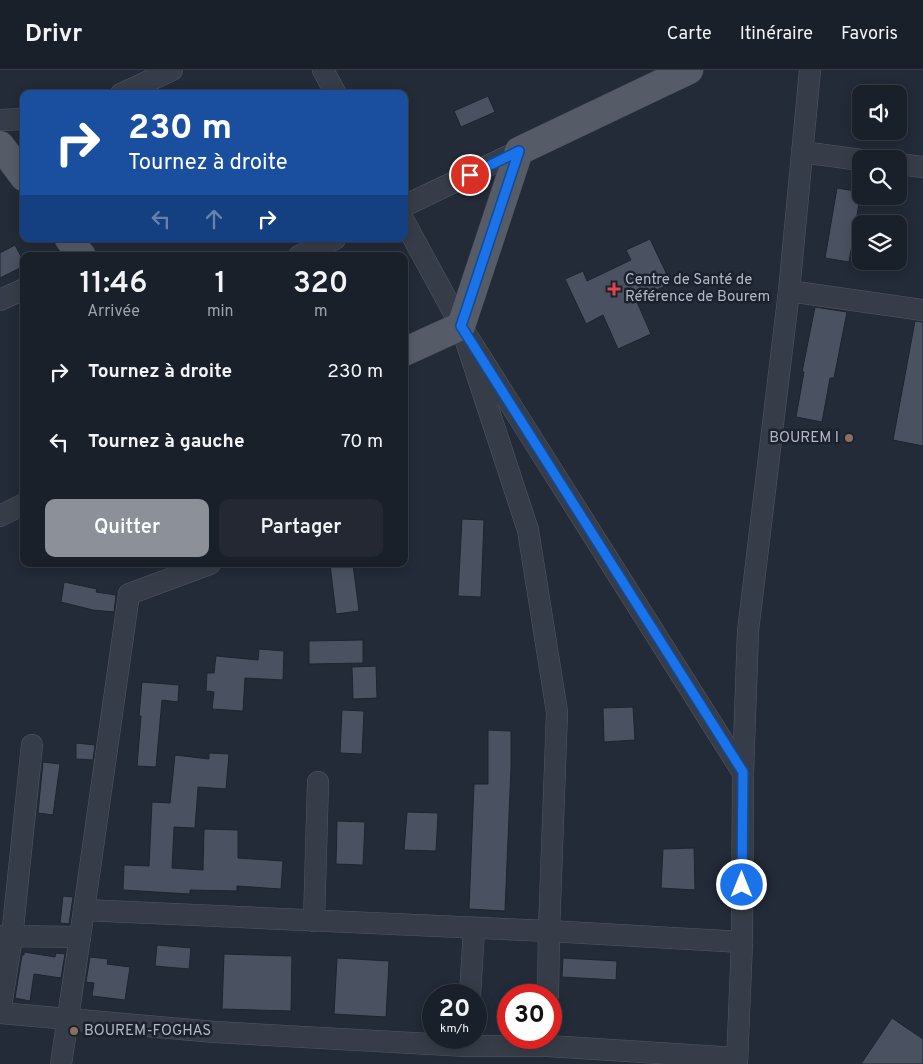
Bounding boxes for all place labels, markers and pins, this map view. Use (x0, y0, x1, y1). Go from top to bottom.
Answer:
pin (449, 154, 491, 196)
place label: Centre de Santé de Référence de Bourem (625, 271, 770, 307)
marker: Centre de Santé de Référence de Bourem (607, 282, 621, 296)
place label: BOUREM I (769, 429, 839, 448)
marker: BOUREM I (843, 432, 855, 444)
place label: BOUREM-FOGHAS (84, 1022, 211, 1041)
marker: BOUREM-FOGHAS (68, 1025, 80, 1037)

